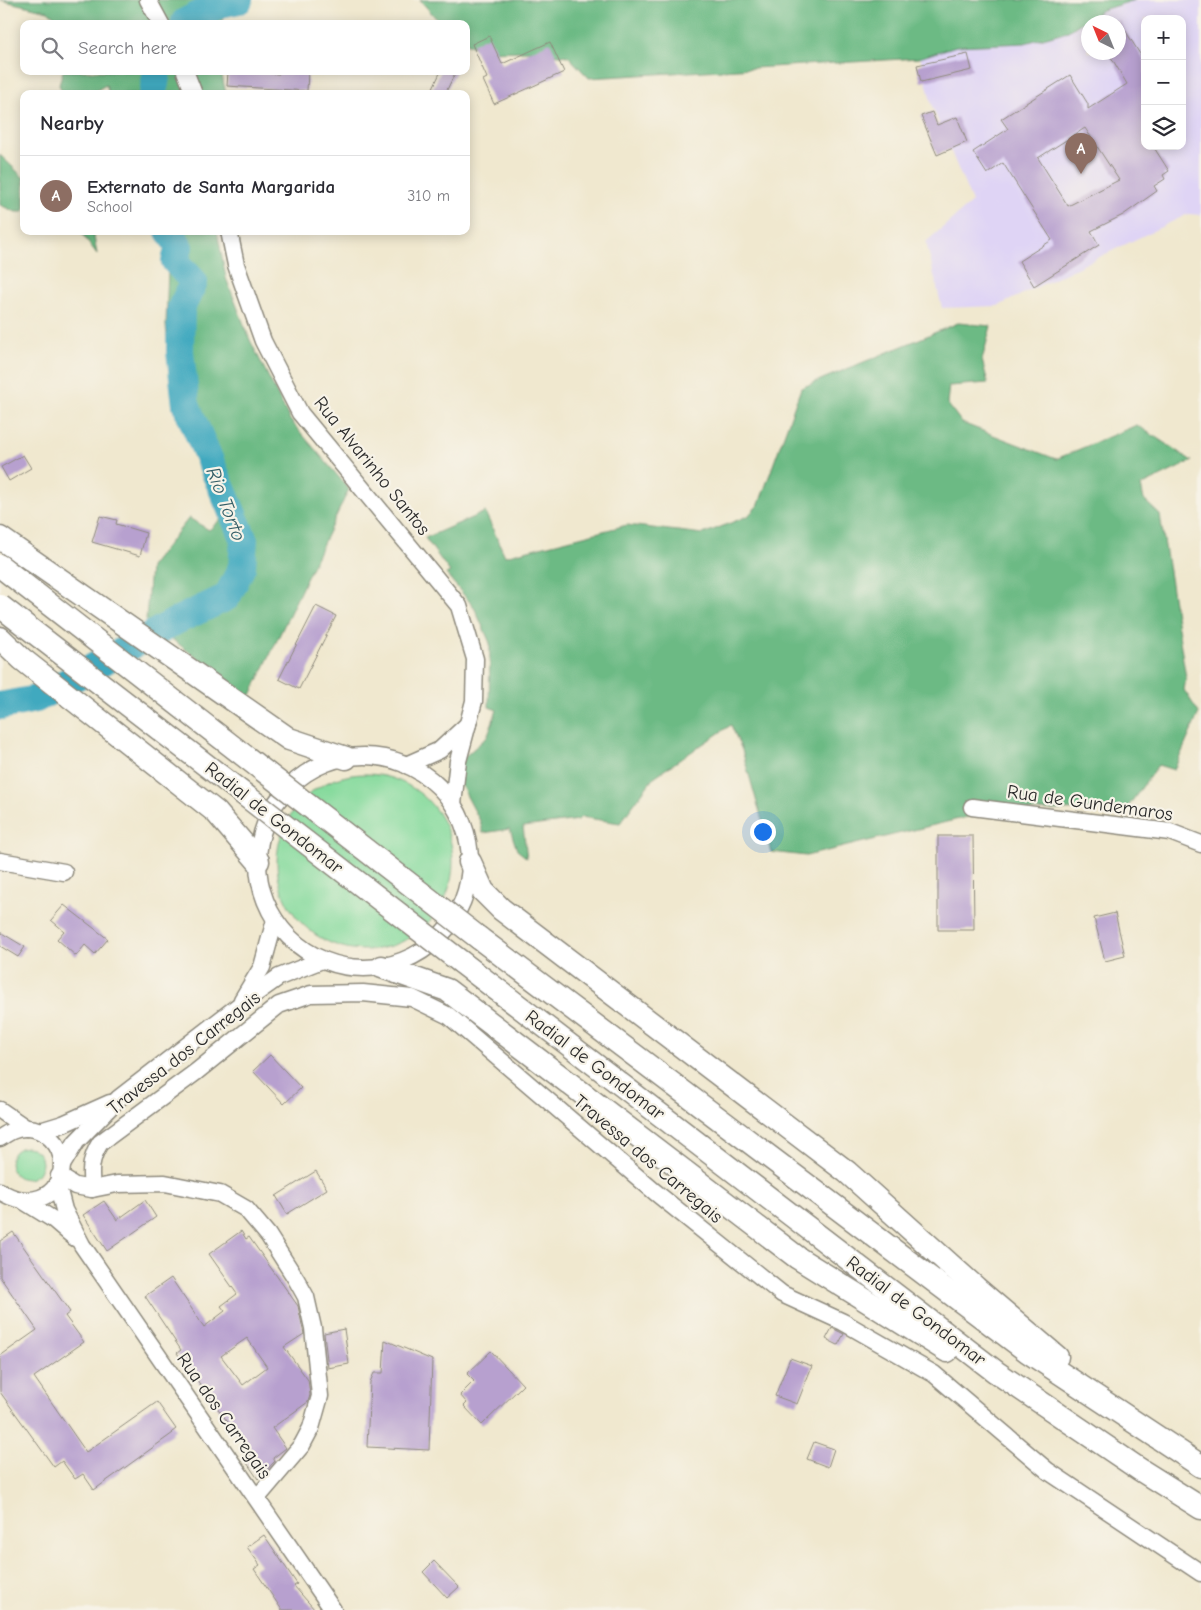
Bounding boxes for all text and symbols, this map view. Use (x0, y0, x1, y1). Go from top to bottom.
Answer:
north arrow (1081, 15, 1126, 60)
map controls (1141, 15, 1186, 150)
button: + (1141, 15, 1186, 60)
search box (20, 20, 470, 75)
icon: search (38, 34, 66, 62)
text: Search here (78, 37, 177, 59)
button: − (1141, 60, 1186, 105)
button: layers (1141, 105, 1186, 150)
text: Nearby (40, 111, 104, 135)
pin: A (1065, 133, 1097, 174)
text: Externato de Santa Margarida (87, 176, 335, 198)
text: A (52, 187, 60, 205)
text: 310 m (407, 187, 450, 205)
text: School (87, 198, 133, 216)
street label: Rua Alvarinho Santos (309, 392, 435, 540)
water label: Rio Torto (201, 464, 251, 544)
street label: Radial de Gondomar (201, 757, 348, 879)
street label: Rua de Gundemaros (1006, 780, 1174, 826)
your location (750, 819, 776, 845)
street label: Travessa dos Carregais (103, 986, 265, 1120)
street label: Radial de Gondomar (521, 1005, 669, 1125)
street label: Travessa dos Carregais (569, 1090, 727, 1228)
street label: Radial de Gondomar (842, 1251, 990, 1371)
street label: Rua dos Carregais (172, 1349, 276, 1484)

